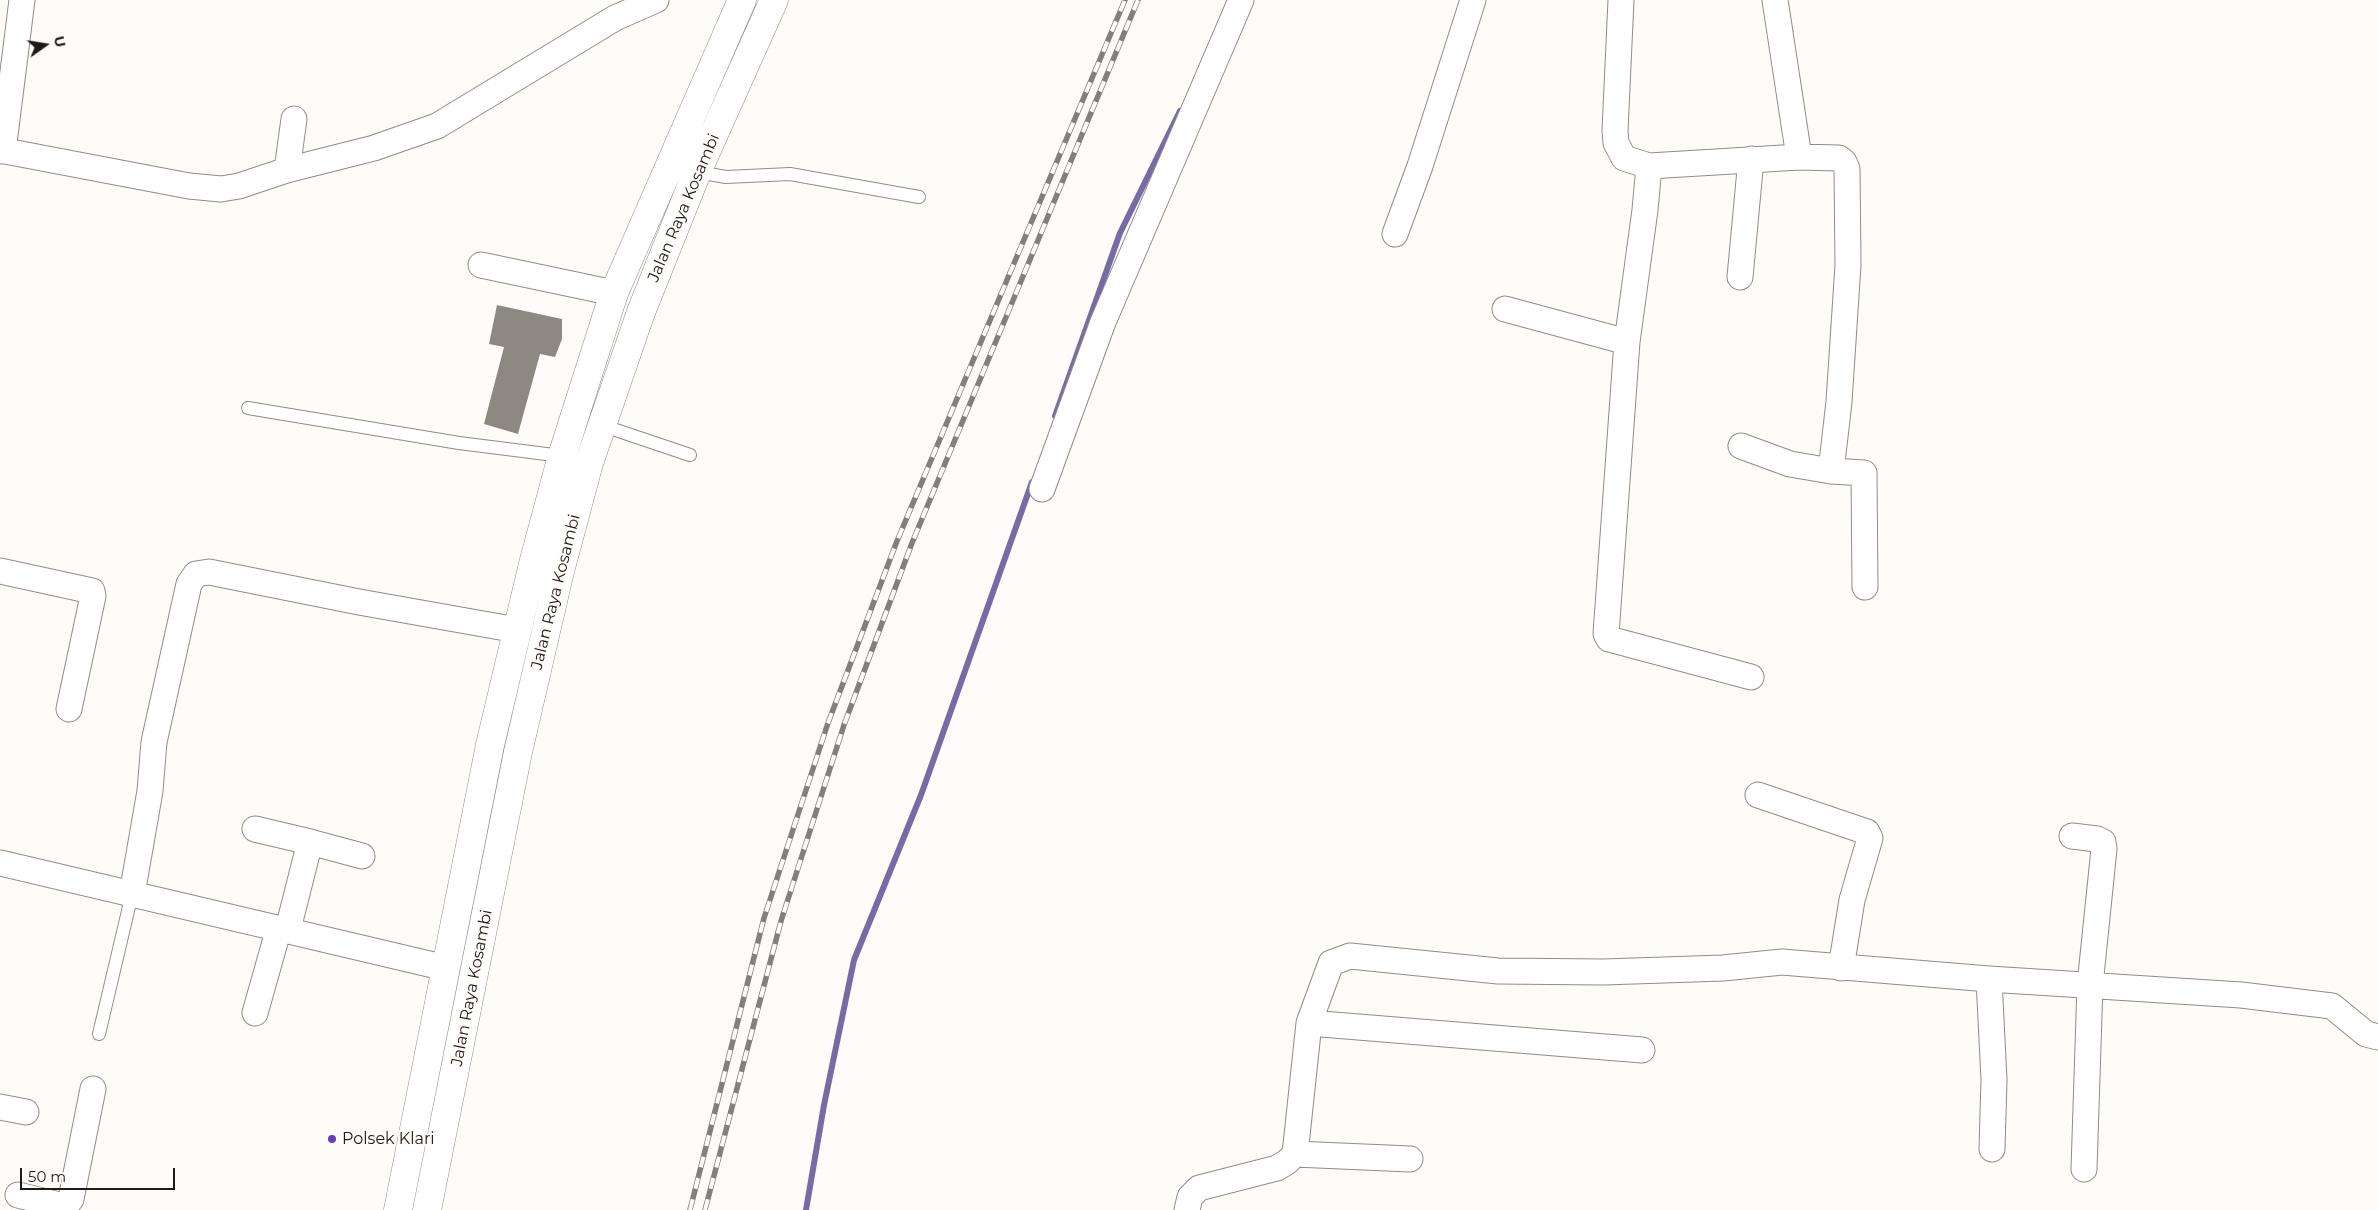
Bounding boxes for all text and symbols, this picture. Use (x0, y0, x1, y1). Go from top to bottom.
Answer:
north arrow (20, 20, 70, 70)
text: U (50, 34, 70, 49)
street label: Jalan Raya Kosambi (644, 131, 724, 285)
street label: Jalan Raya Kosambi (527, 512, 585, 672)
street label: Jalan Raya Kosambi (447, 908, 497, 1068)
place label: Polsek Klari (342, 1129, 435, 1149)
marker: Polsek Klari (326, 1133, 338, 1145)
scale bar (22, 1158, 178, 1190)
text: 50 m (28, 1167, 66, 1186)

